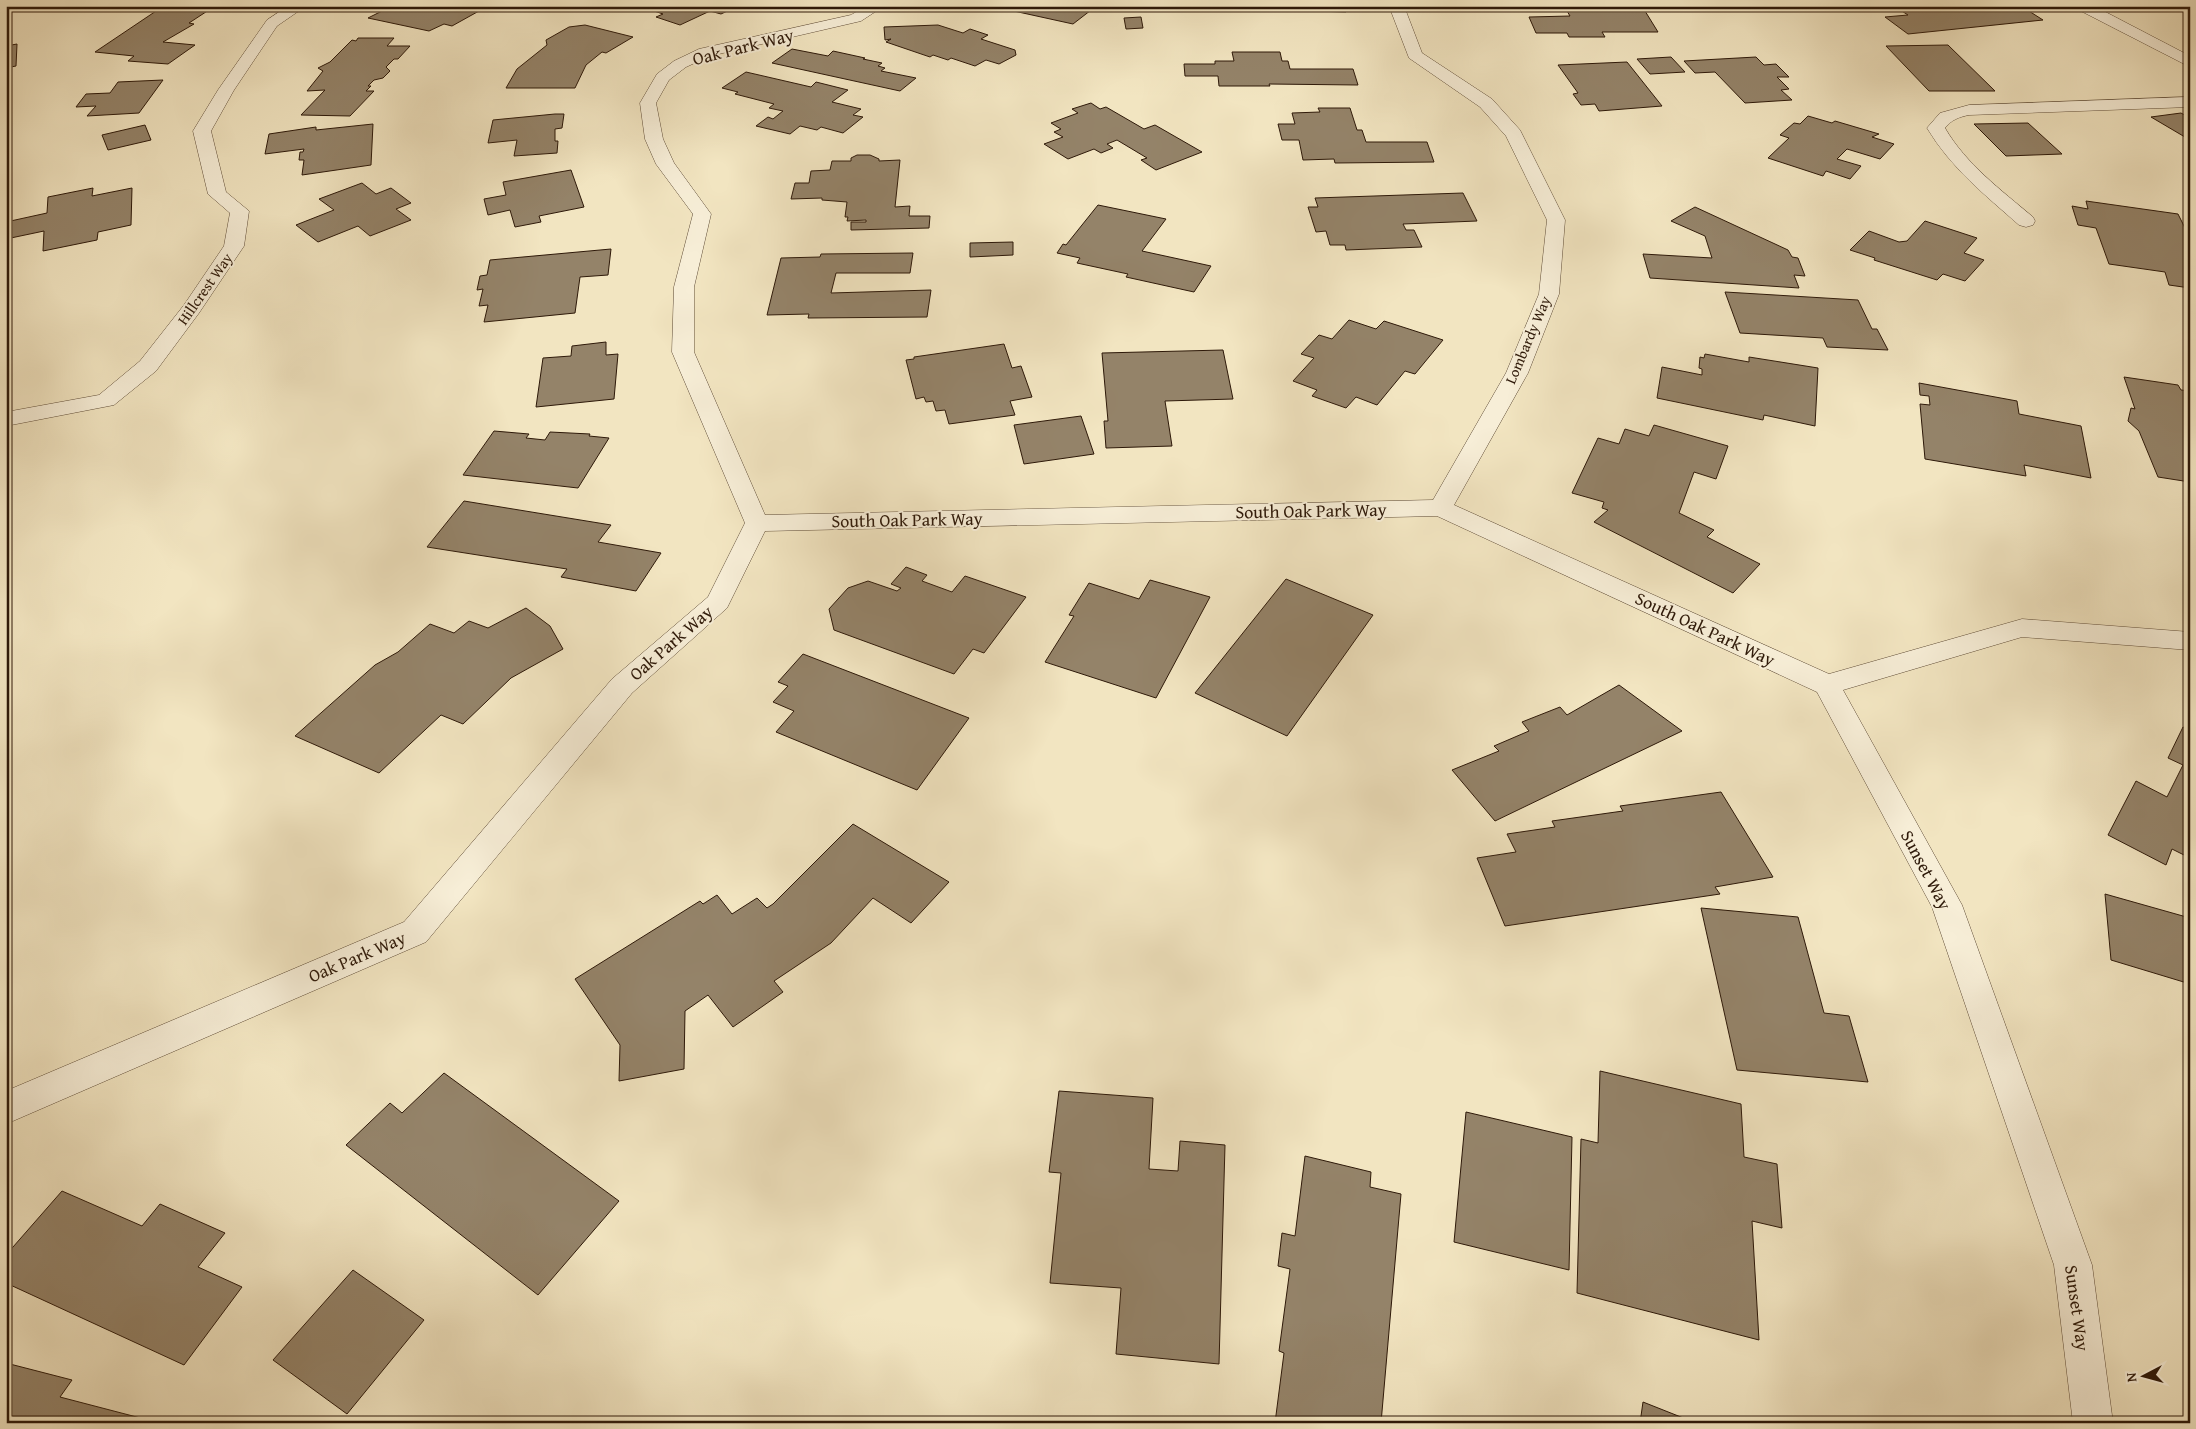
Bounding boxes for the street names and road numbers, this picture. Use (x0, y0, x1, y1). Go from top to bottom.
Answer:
street label: Oak Park Way (689, 21, 796, 72)
street label: Hillcrest Way (172, 248, 237, 329)
street label: Lombardy Way (1500, 292, 1556, 387)
street label: South Oak Park Way (1235, 496, 1387, 525)
street label: South Oak Park Way (831, 505, 983, 534)
street label: South Oak Park Way (1631, 584, 1780, 673)
street label: Oak Park Way (623, 599, 719, 687)
street label: Sunset Way (1894, 825, 1959, 914)
street label: Oak Park Way (304, 924, 410, 989)
street label: Sunset Way (2058, 1263, 2097, 1353)

